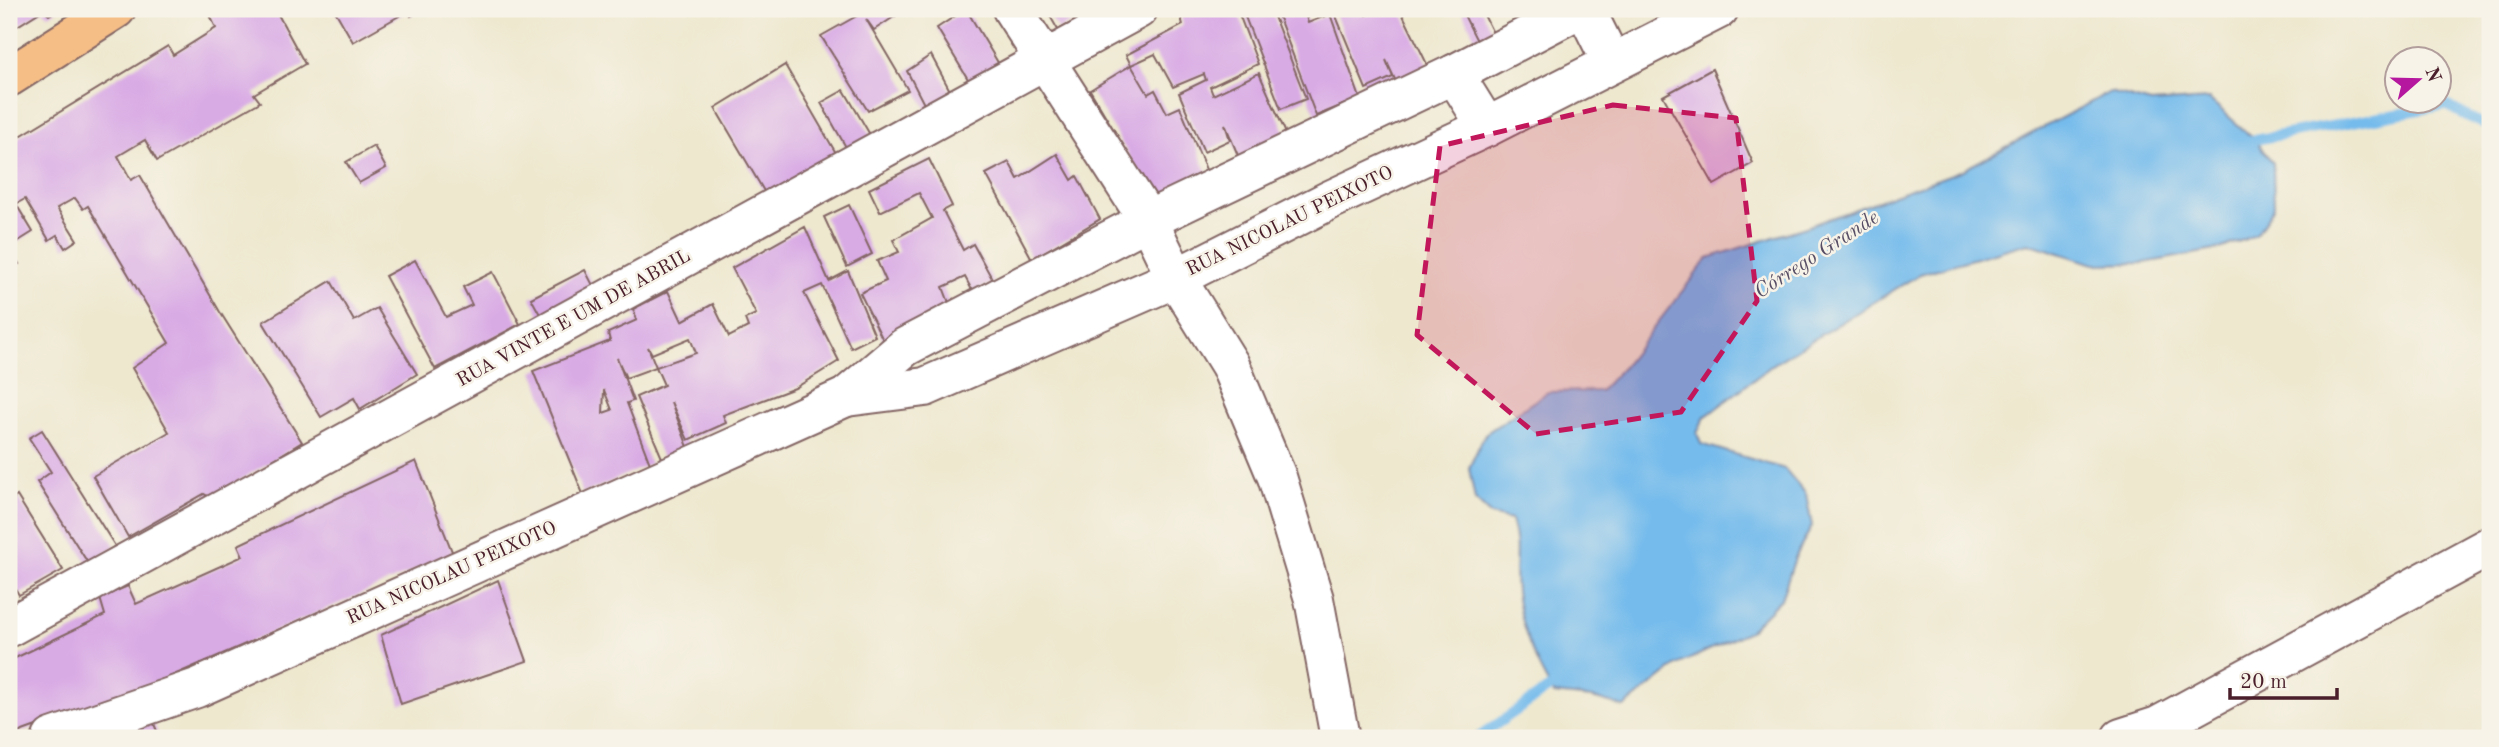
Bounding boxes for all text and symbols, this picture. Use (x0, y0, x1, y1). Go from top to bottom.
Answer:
north arrow (2384, 46, 2454, 116)
text: N (2420, 65, 2443, 86)
street label: RUA NICOLAU PEIXOTO (1184, 164, 1396, 280)
water label: Córrego Grande (1751, 207, 1883, 303)
street label: RUA VINTE E UM DE ABRIL (454, 247, 694, 391)
street label: RUA NICOLAU PEIXOTO (344, 519, 560, 629)
scale bar (2230, 656, 2336, 700)
text: 20 m (2240, 672, 2287, 693)

